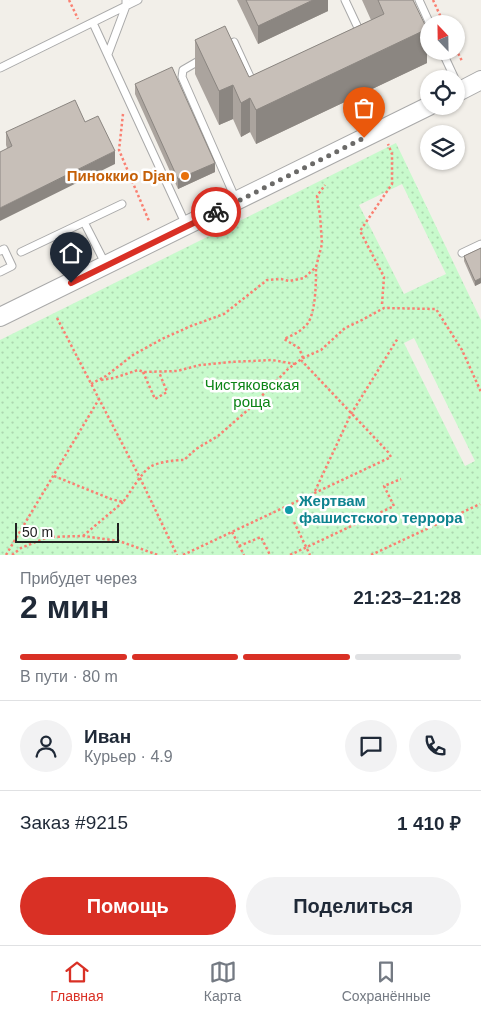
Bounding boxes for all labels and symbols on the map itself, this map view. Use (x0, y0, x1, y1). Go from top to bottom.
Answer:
north arrow (420, 15, 465, 60)
pin (343, 87, 385, 138)
place label: Пиноккио Djan (67, 167, 175, 184)
marker: Пиноккио Djan (179, 170, 191, 182)
courier (191, 187, 241, 237)
pin (50, 232, 92, 283)
park label: Чистяковская роща (205, 376, 299, 410)
place label: Жертвам фашистского террора (298, 492, 463, 526)
marker: Жертвам фашистского террора (283, 504, 295, 516)
scale bar (15, 520, 119, 543)

